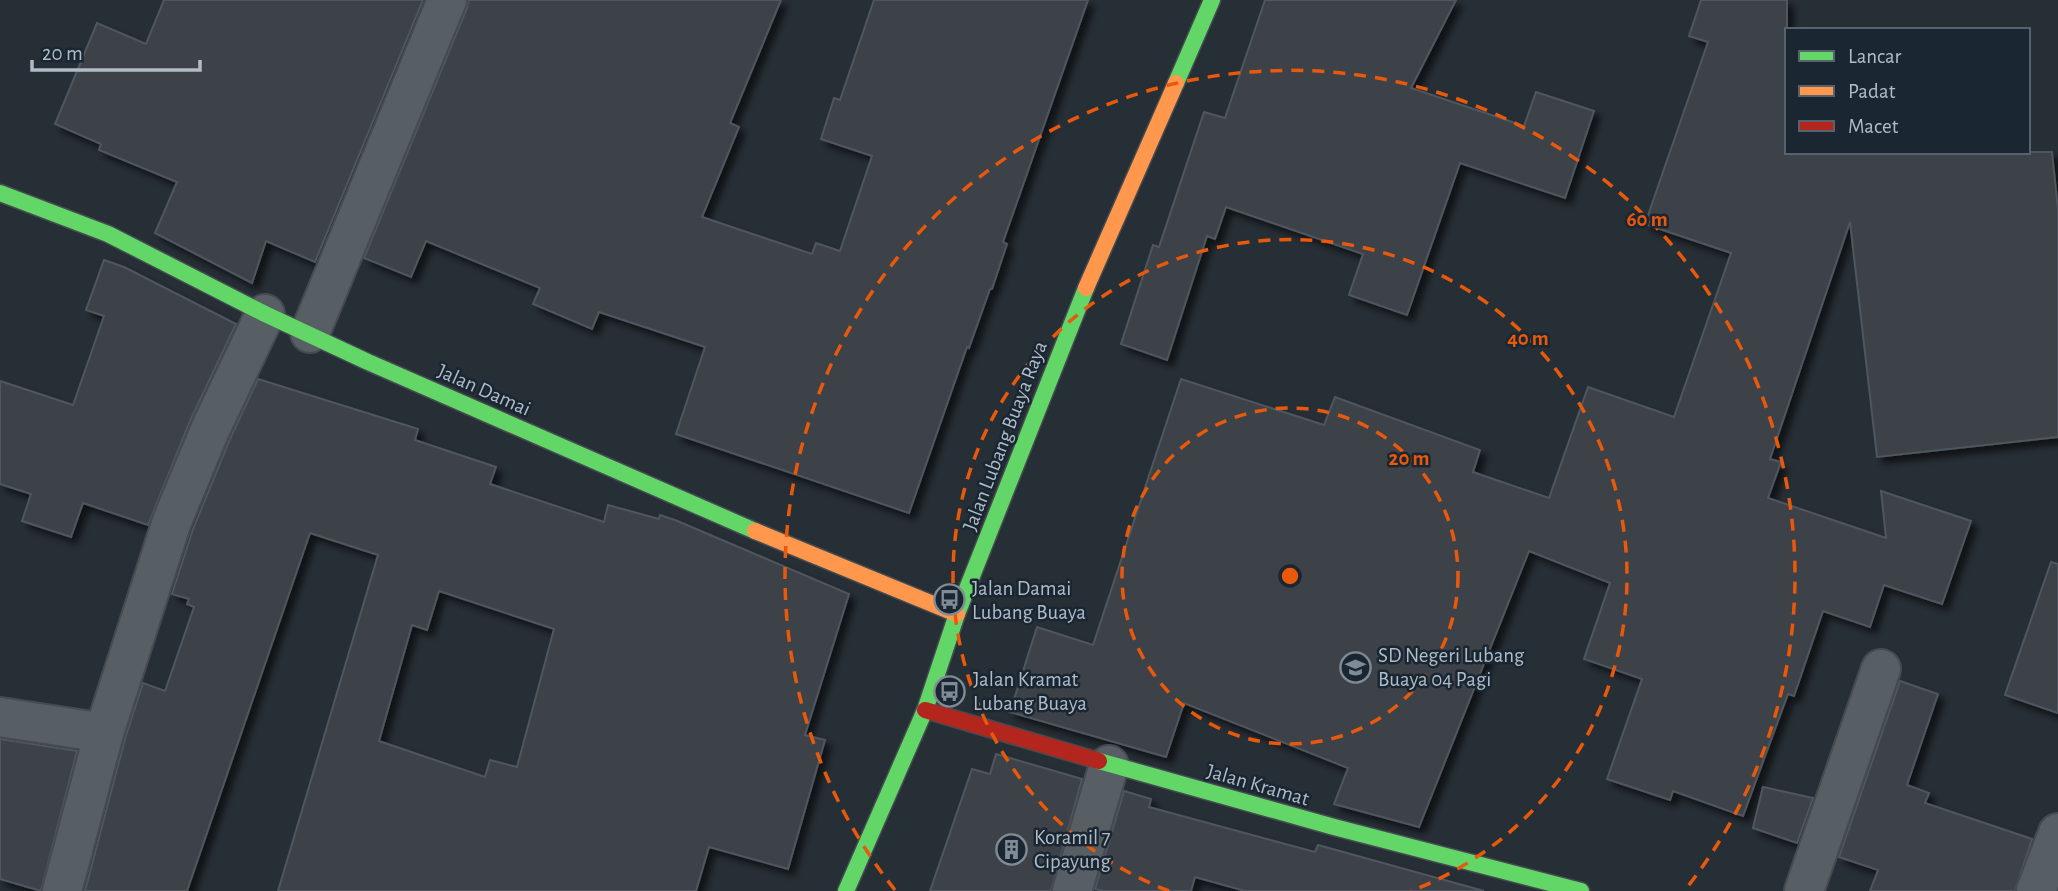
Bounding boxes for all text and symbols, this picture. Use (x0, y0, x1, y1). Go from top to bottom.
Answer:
scale bar (32, 28, 200, 72)
legend (1785, 28, 2030, 154)
text: 20 m (42, 43, 83, 64)
text: Lancar (1848, 46, 1901, 67)
text: Padat (1848, 81, 1896, 102)
text: Macet (1848, 116, 1899, 137)
text: 60 m (1626, 209, 1668, 230)
text: 40 m (1507, 328, 1549, 349)
street label: Jalan Lubang Buaya Raya (959, 338, 1051, 534)
street label: Jalan Damai (434, 360, 534, 420)
text: 20 m (1389, 448, 1429, 469)
centre of rings (1278, 564, 1302, 588)
place label: Jalan Damai Lubang Buaya (972, 578, 1086, 623)
bus stop icon: Jalan Damai Lubang Buaya (932, 583, 966, 617)
place label: SD Negeri Lubang Buaya 04 Pagi (1378, 645, 1525, 690)
school or university icon: SD Negeri Lubang Buaya 04 Pagi (1338, 650, 1372, 684)
place label: Jalan Kramat Lubang Buaya (973, 669, 1087, 714)
bus stop icon: Jalan Kramat Lubang Buaya (933, 674, 967, 708)
street label: Jalan Kramat (1204, 760, 1312, 810)
place label: Koramil 7 Cipayung (1034, 827, 1111, 872)
building icon: Koramil 7 Cipayung (994, 832, 1028, 866)

